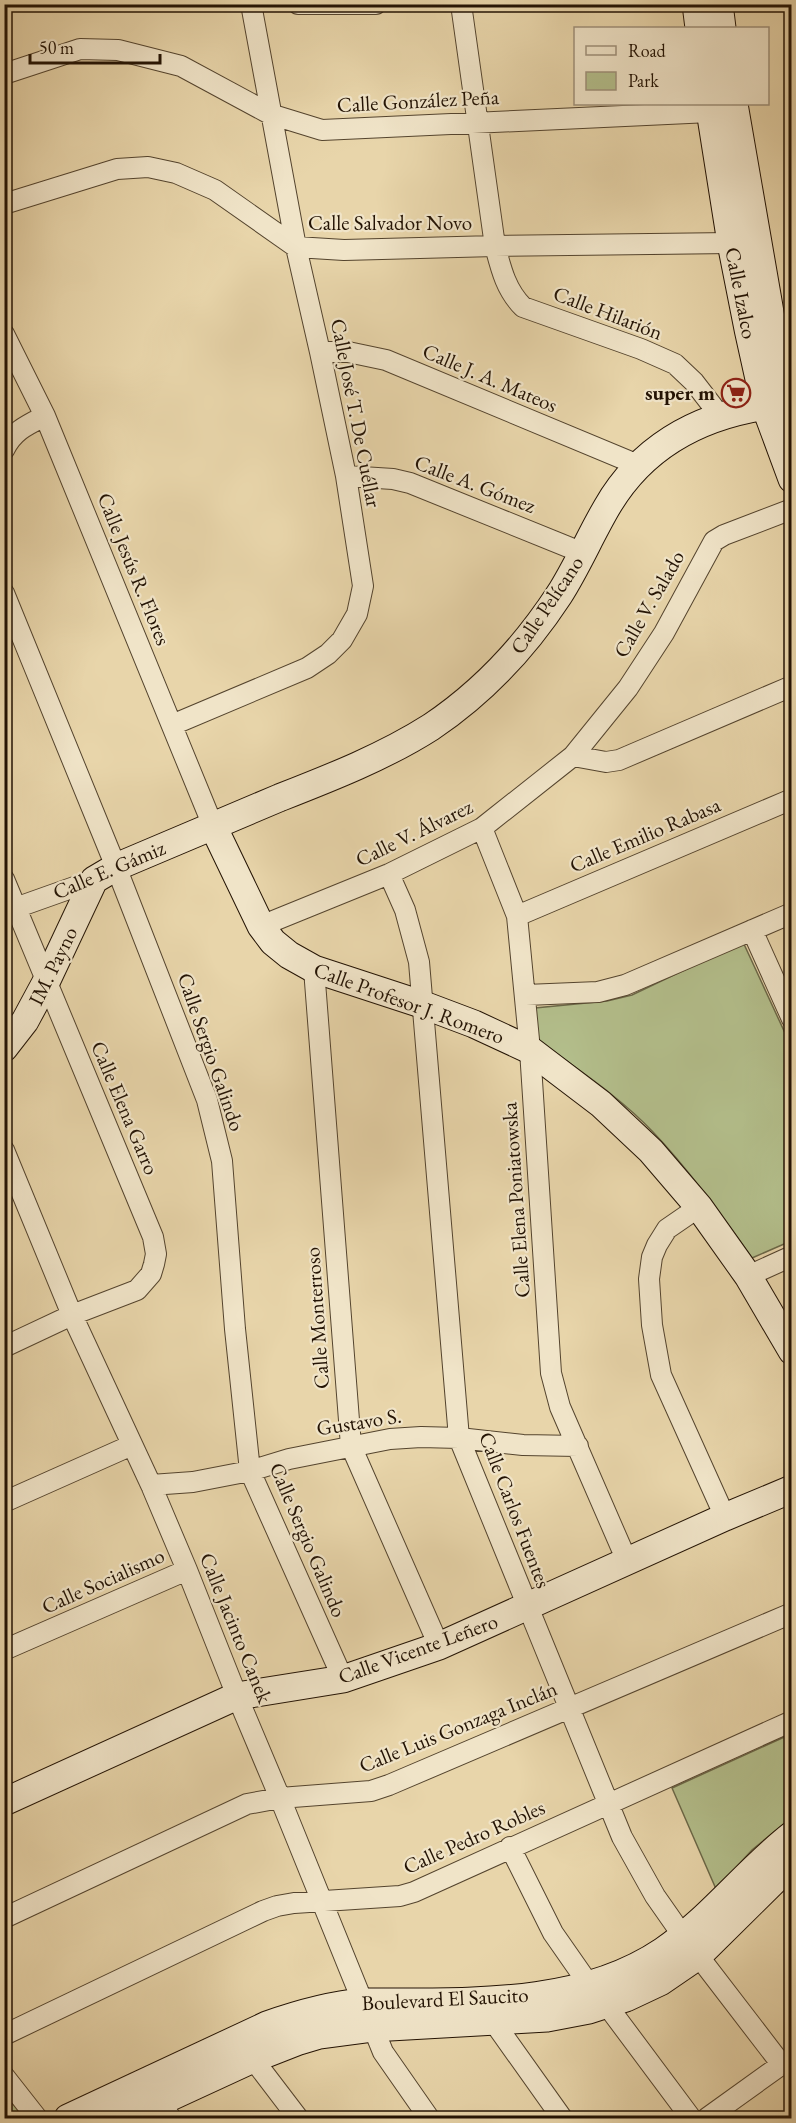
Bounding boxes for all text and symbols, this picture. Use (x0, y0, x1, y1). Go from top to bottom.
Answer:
scale bar (30, 27, 160, 65)
legend (574, 27, 769, 105)
text: 50 m (39, 36, 74, 59)
text: Road (628, 39, 667, 62)
text: Park (628, 69, 659, 92)
street label: Calle González Peña (336, 83, 500, 118)
street label: Calle Salvador Novo (308, 209, 472, 236)
street label: Calle Izalco (719, 245, 764, 341)
street label: Calle Hilarión (550, 279, 667, 346)
street label: Calle José T. De Cuéllar (325, 316, 388, 510)
street label: Calle J. A. Mateos (419, 337, 562, 418)
supermarket icon: super m (720, 377, 752, 409)
place label: super m (645, 379, 715, 406)
street label: Calle A. Gómez (411, 448, 540, 519)
street label: Calle Jesús R. Flores (92, 489, 177, 649)
street label: Calle V. Salado (607, 545, 690, 662)
street label: Calle Pelícano (504, 550, 589, 659)
street label: Calle Emilio Rabasa (565, 790, 725, 878)
street label: Calle V. Álvarez (351, 793, 477, 872)
street label: Calle E. Gámiz (48, 834, 169, 905)
street label: IM. Payno (22, 922, 83, 1010)
street label: Calle Profesor J. Romero (310, 955, 508, 1050)
street label: Calle Sergio Galindo (172, 969, 251, 1135)
street label: Calle Elena Garro (85, 1037, 166, 1179)
street label: Calle Elena Poniatowska (495, 1101, 536, 1299)
street label: Calle Monterroso (298, 1246, 335, 1390)
street label: Gustavo S. (315, 1401, 403, 1442)
street label: Calle Carlos Fuentes (473, 1428, 558, 1592)
street label: Calle Sergio Galindo (264, 1458, 353, 1621)
street label: Calle Socialismo (37, 1541, 168, 1620)
street label: Calle Jacinto Canek (194, 1549, 279, 1708)
street label: Calle Vicente Leñero (334, 1607, 501, 1690)
street label: Calle Luis Gonzaga Inclán (355, 1674, 561, 1779)
street label: Calle Pedro Robles (399, 1793, 549, 1880)
street label: Boulevard El Saucito (361, 1981, 529, 2016)

